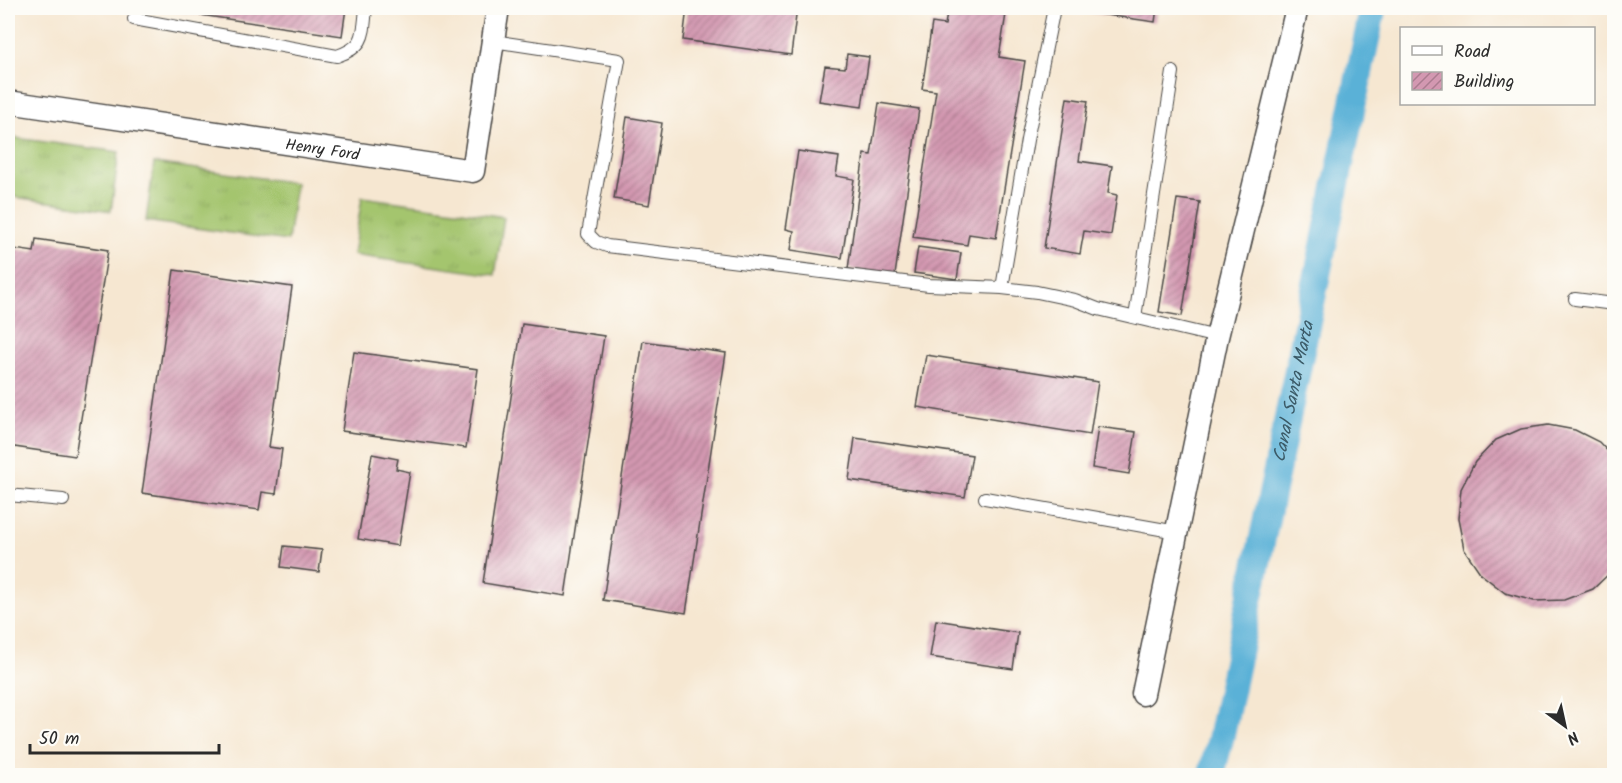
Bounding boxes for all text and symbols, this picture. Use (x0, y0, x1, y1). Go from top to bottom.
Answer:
legend (1400, 27, 1595, 105)
text: Road (1454, 38, 1491, 67)
text: Building (1454, 68, 1514, 97)
street label: Henry Ford (284, 132, 362, 168)
water label: Canal Santa Marta (1266, 317, 1324, 465)
north arrow (1535, 696, 1595, 756)
scale bar (30, 717, 219, 755)
text: N (1561, 724, 1583, 751)
text: 50 m (39, 725, 79, 754)

